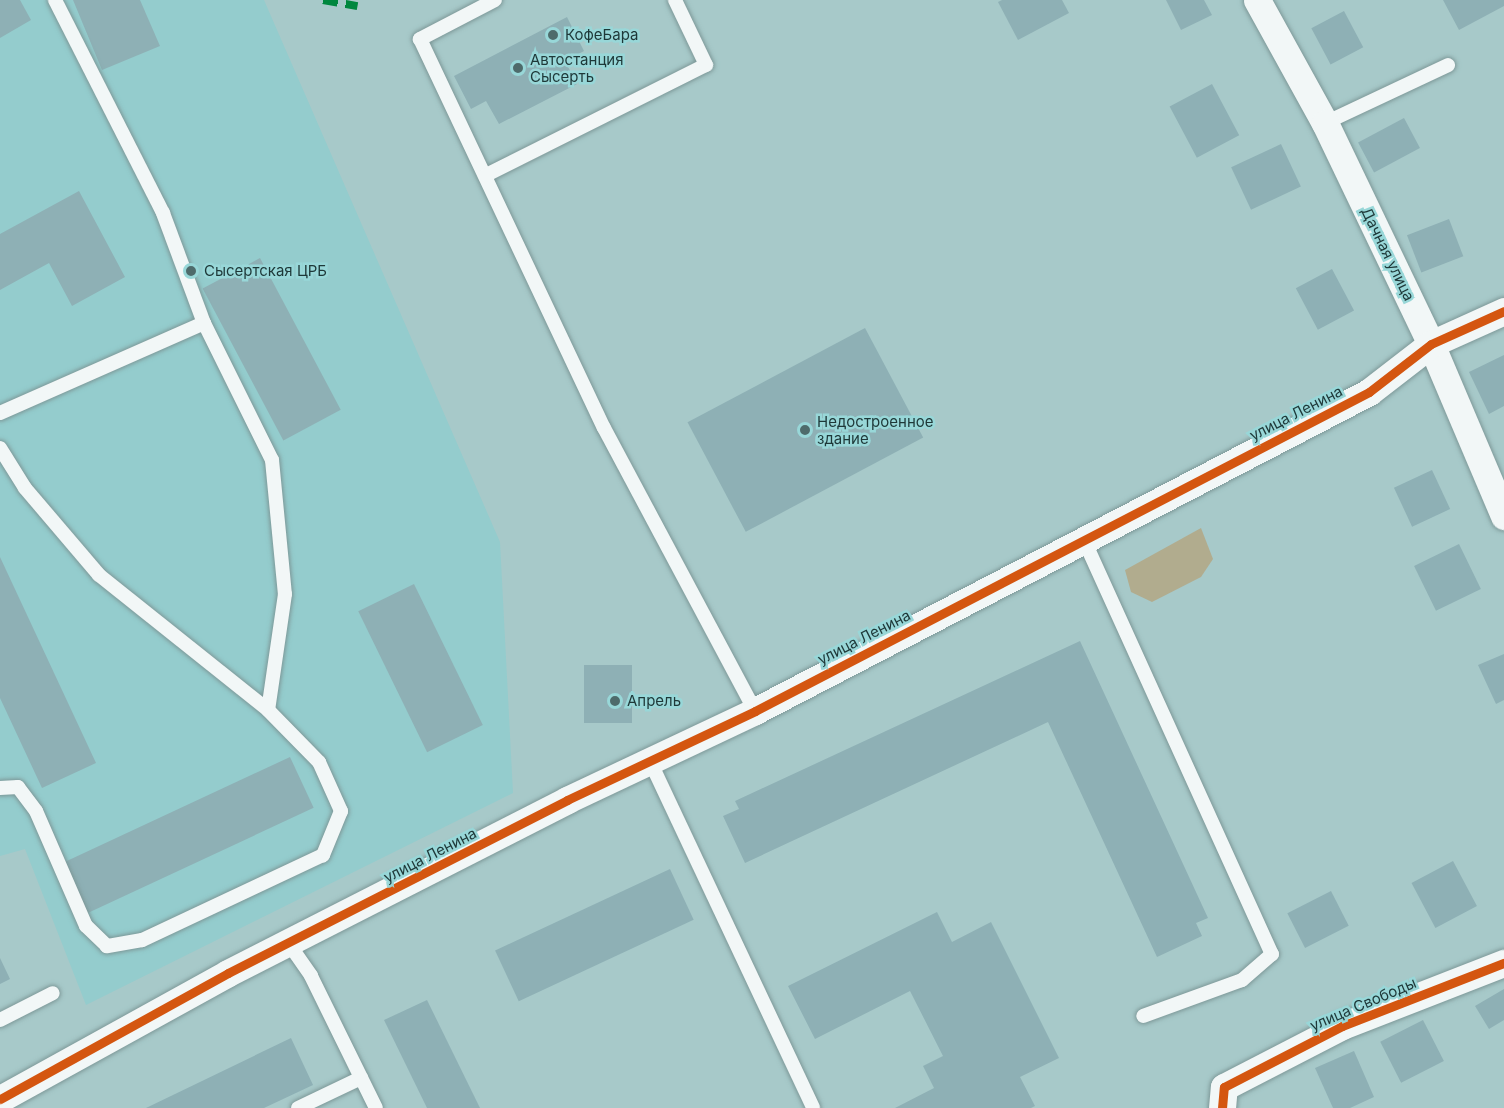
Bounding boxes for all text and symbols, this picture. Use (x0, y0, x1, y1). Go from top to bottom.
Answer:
place label: КофеБара (565, 26, 638, 44)
marker: КофеБара (546, 28, 560, 42)
place label: Автостанция Сысерть (530, 50, 624, 85)
marker: Автостанция Сысерть (511, 61, 525, 75)
street label: Дачная улица (1358, 204, 1418, 304)
marker: Сысертская ЦРБ (182, 262, 200, 280)
place label: Сысертская ЦРБ (204, 262, 327, 280)
street label: улица Ленина (1247, 382, 1345, 444)
place label: Недостроенное здание (817, 412, 933, 447)
marker: Недостроенное здание (798, 423, 812, 437)
street label: улица Ленина (815, 606, 913, 668)
place label: Апрель (627, 692, 681, 710)
marker: Апрель (608, 694, 622, 708)
street label: улица Ленина (381, 824, 479, 886)
street label: улица Свободы (1307, 974, 1419, 1034)

